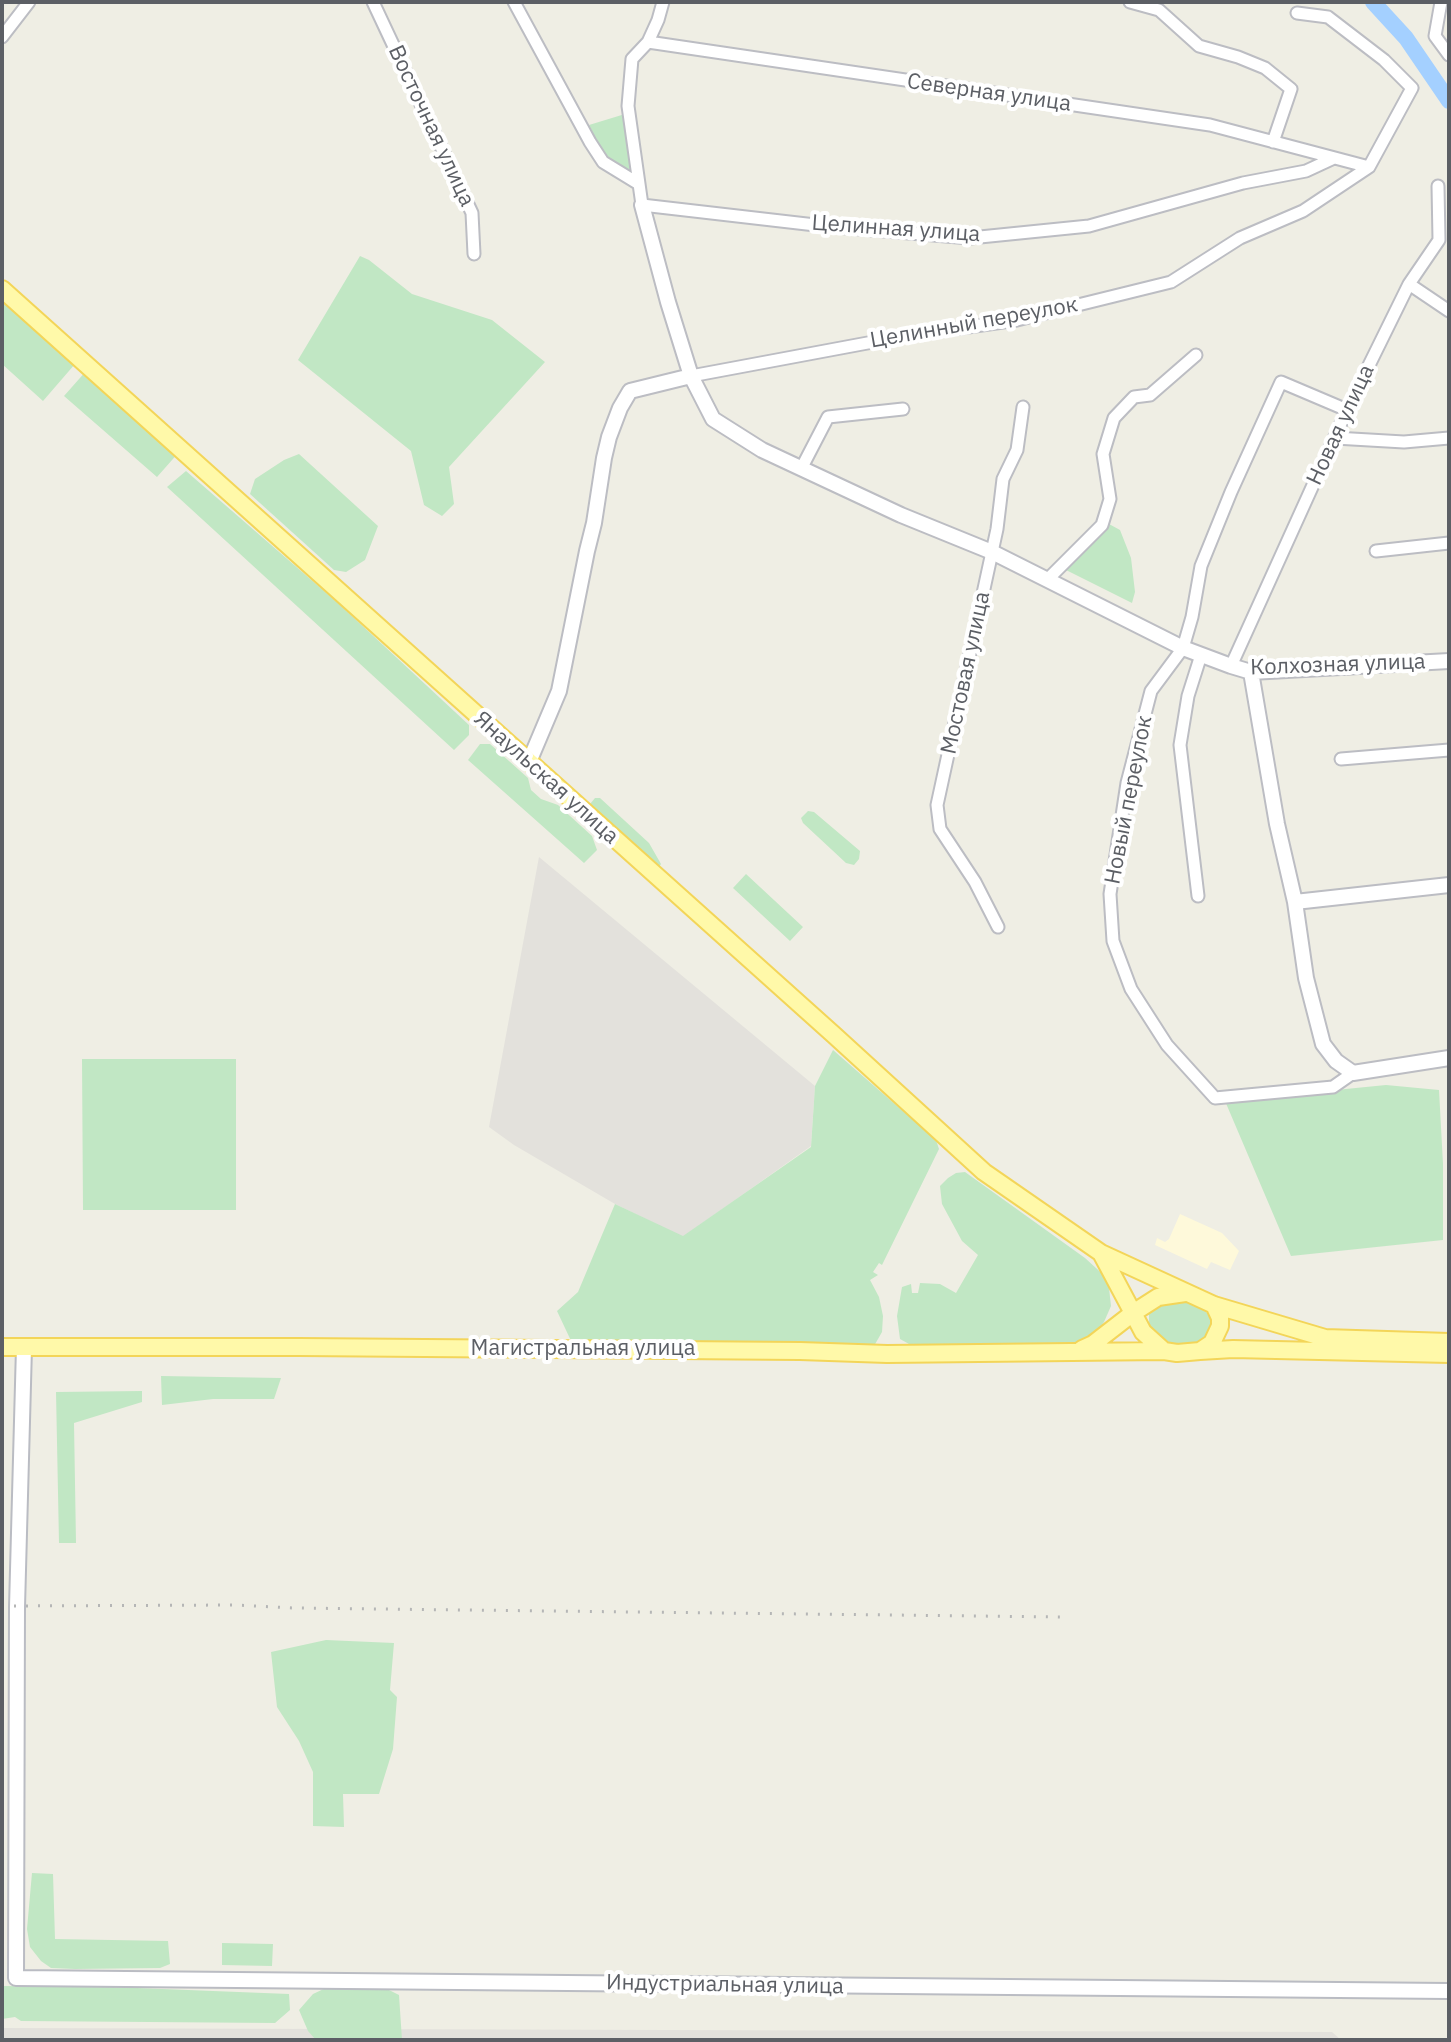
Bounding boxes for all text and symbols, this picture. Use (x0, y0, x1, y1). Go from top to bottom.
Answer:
street label: Восточная улица (382, 41, 480, 211)
street label: Северная улица (905, 68, 1073, 118)
street label: Целинная улица (811, 210, 981, 248)
street label: Целинный переулок (868, 292, 1080, 354)
street label: Новая улица (1302, 361, 1380, 489)
street label: Мостовая улица (936, 589, 996, 757)
street label: Колхозная улица (1250, 649, 1426, 681)
street label: Янаульская улица (468, 706, 624, 850)
street label: Новый переулок (1100, 714, 1158, 886)
street label: Магистральная улица (471, 1336, 695, 1362)
street label: Индустриальная улица (606, 1970, 844, 2000)

